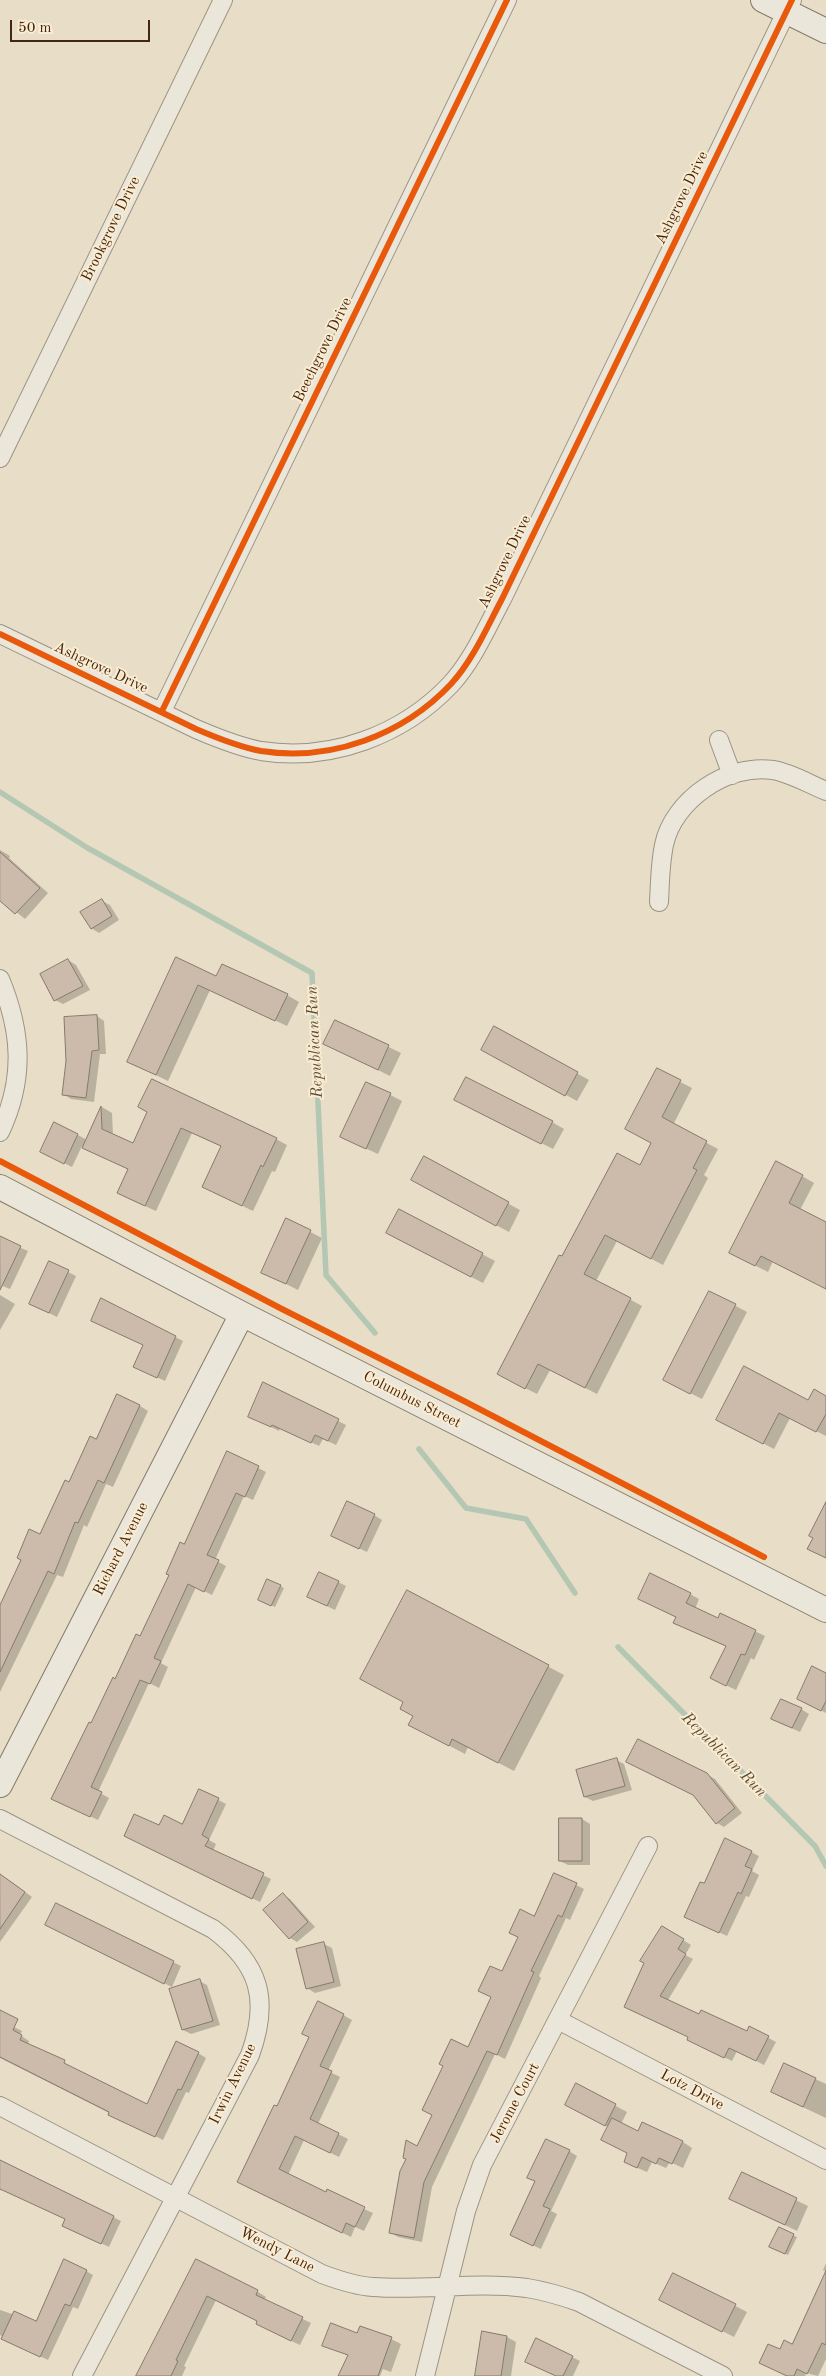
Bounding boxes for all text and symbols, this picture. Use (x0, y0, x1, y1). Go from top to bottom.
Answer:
scale bar (12, 10, 152, 42)
text: 50 m (18, 21, 52, 36)
street label: Ashgrove Drive (652, 148, 712, 248)
street label: Brookgrove Drive (78, 174, 144, 284)
street label: Beechgrove Drive (290, 295, 356, 405)
street label: Ashgrove Drive (475, 512, 535, 612)
street label: Ashgrove Drive (51, 638, 151, 698)
water label: Republican Run (302, 985, 328, 1099)
street label: Columbus Street (360, 1368, 464, 1432)
street label: Richard Avenue (90, 1499, 152, 1599)
water label: Republican Run (677, 1708, 771, 1802)
street label: Irwin Avenue (206, 2041, 260, 2127)
street label: Jerome Court (486, 2060, 544, 2146)
street label: Lotz Drive (657, 2066, 727, 2114)
street label: Wendy Lane (236, 2223, 318, 2277)

